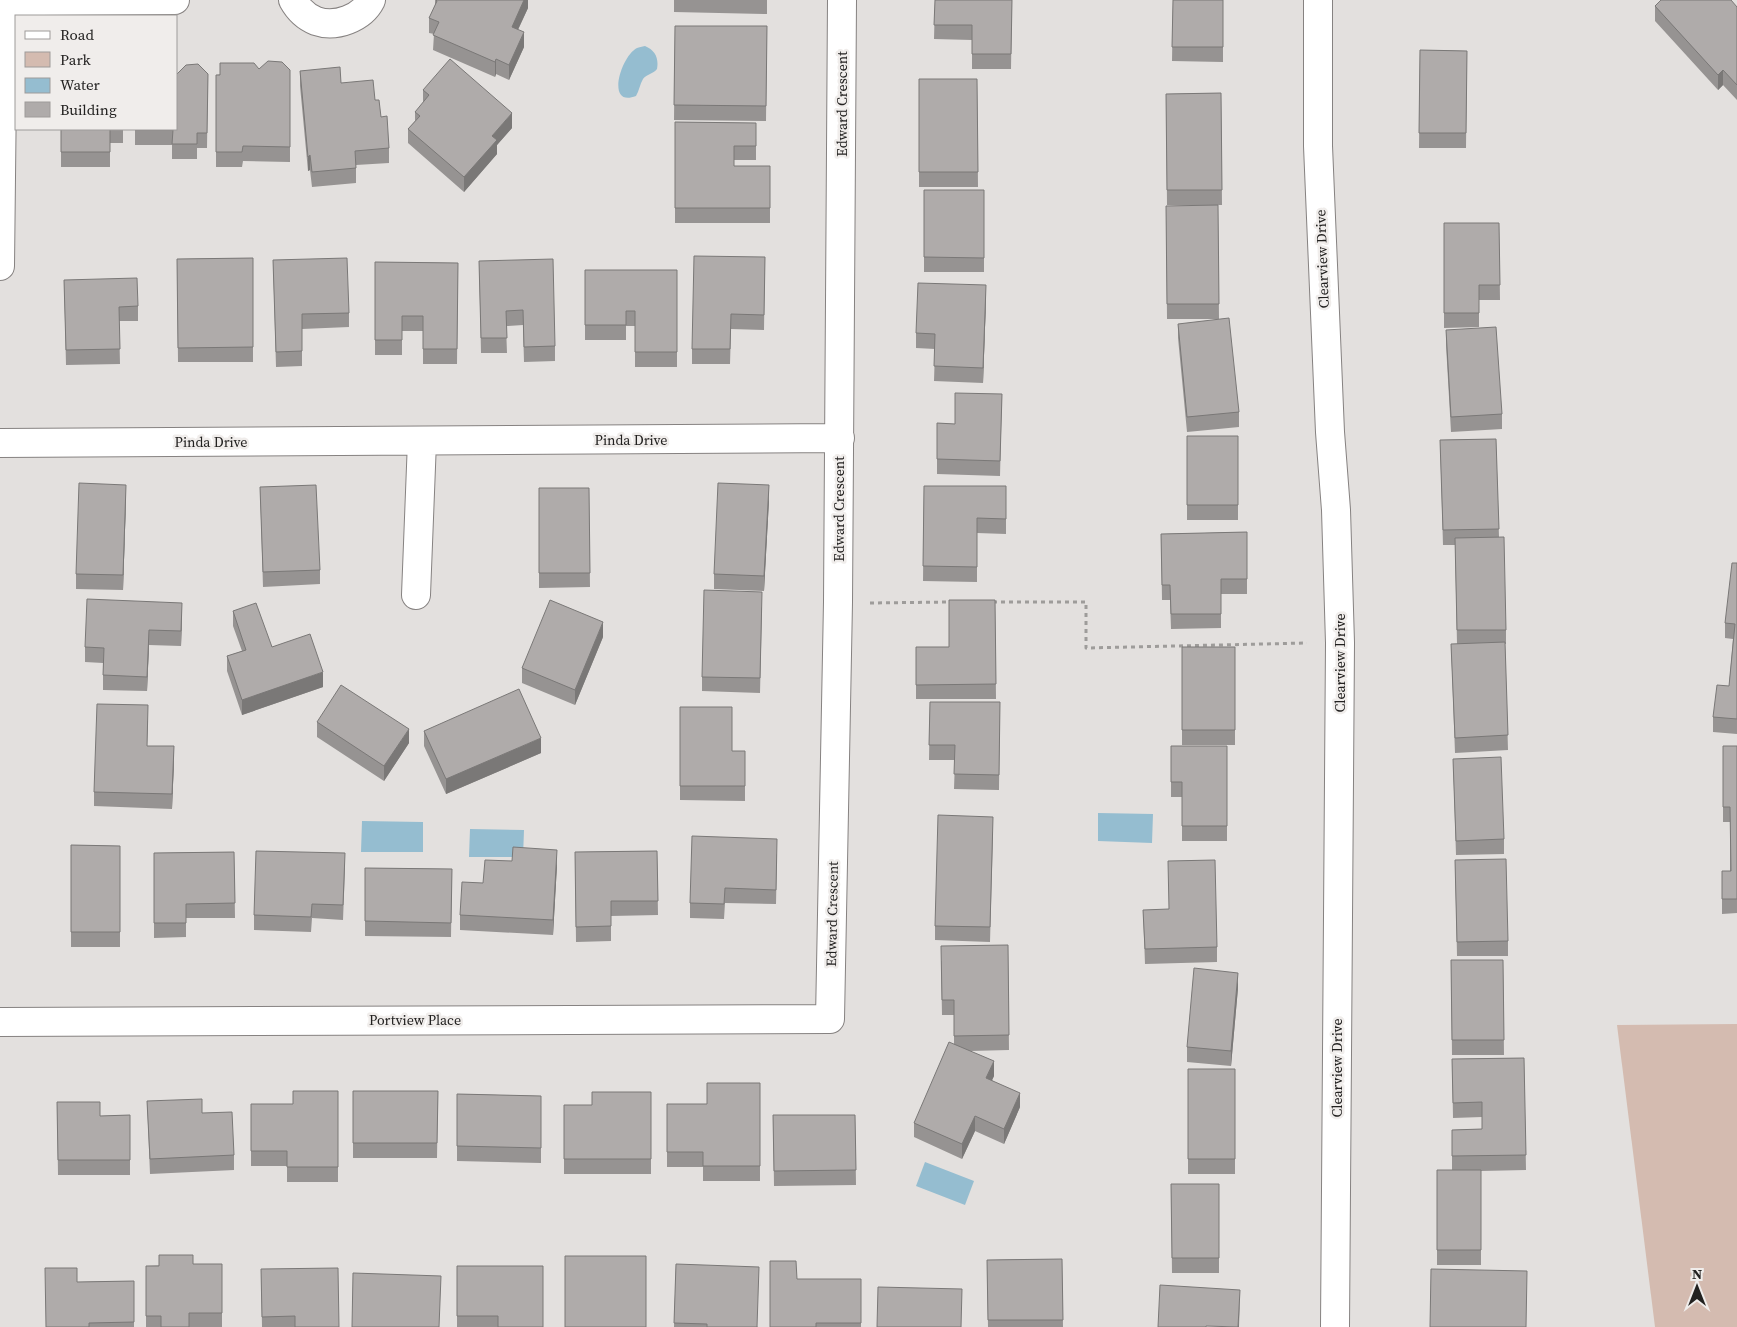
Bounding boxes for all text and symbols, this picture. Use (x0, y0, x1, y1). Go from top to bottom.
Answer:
legend (15, 15, 178, 130)
text: Road (60, 24, 94, 45)
text: Park (60, 49, 92, 70)
street label: Edward Crescent (832, 51, 852, 157)
text: Water (60, 74, 101, 95)
text: Building (60, 99, 117, 120)
street label: Clearview Drive (1310, 209, 1334, 309)
street label: Pinda Drive (595, 430, 667, 450)
street label: Pinda Drive (175, 432, 247, 452)
street label: Edward Crescent (829, 456, 849, 562)
street label: Clearview Drive (1330, 613, 1350, 713)
street label: Edward Crescent (821, 861, 843, 967)
street label: Portview Place (369, 1010, 461, 1030)
street label: Clearview Drive (1327, 1018, 1347, 1118)
north arrow (1672, 1262, 1722, 1312)
text: N (1692, 1264, 1702, 1284)

